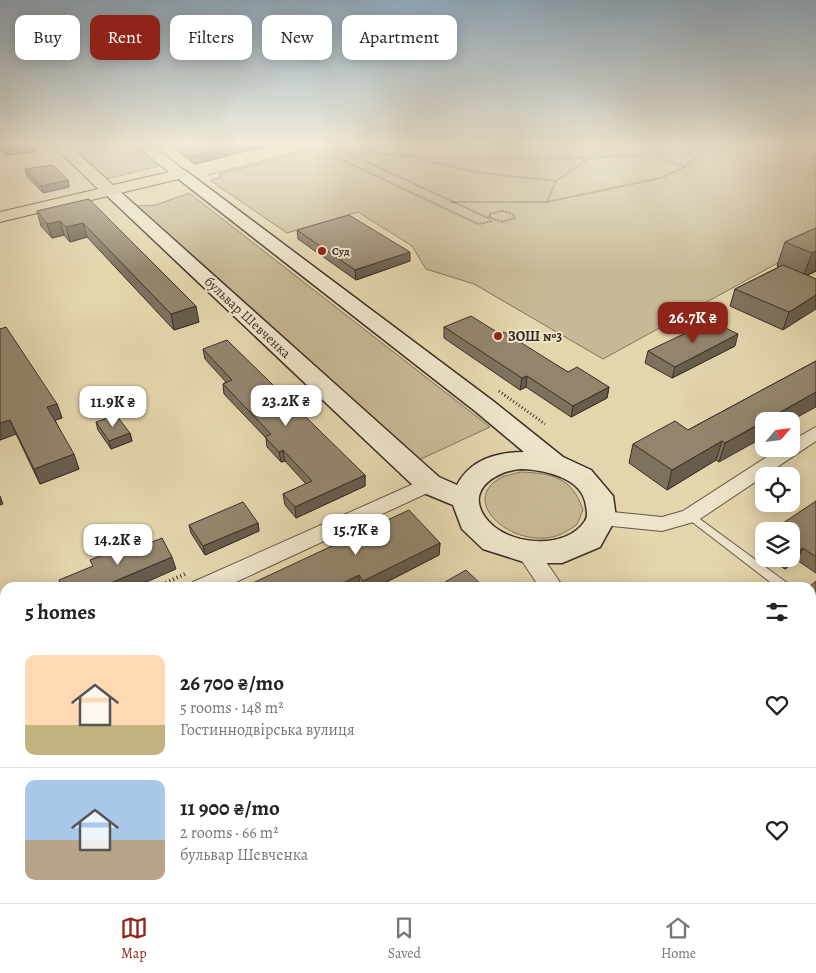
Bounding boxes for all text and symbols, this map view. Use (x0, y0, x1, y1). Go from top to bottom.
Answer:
chip: Buy (15, 15, 80, 60)
chip: Rent (90, 15, 160, 60)
chip: Filters (170, 15, 252, 60)
chip: New (262, 15, 332, 60)
chip: Apartment (342, 15, 457, 60)
place label: Суд (332, 244, 350, 259)
marker: Суд (316, 245, 328, 257)
street label: бульвар Шевченка (200, 272, 296, 363)
pin: 26.7K ₴ (647, 302, 739, 344)
text: 26.7K ₴ (669, 307, 717, 329)
place label: ЗОШ №3 (508, 327, 562, 346)
marker: ЗОШ №3 (492, 330, 504, 342)
pin: 23.2K ₴ (240, 384, 332, 427)
pin: 11.9K ₴ (67, 386, 159, 428)
text: 23.2K ₴ (262, 390, 310, 412)
text: 11.9K ₴ (90, 391, 136, 413)
north arrow (755, 412, 800, 458)
map controls (755, 412, 800, 567)
button: locate (755, 467, 800, 512)
pin: 15.7K ₴ (310, 514, 402, 556)
text: 15.7K ₴ (333, 519, 379, 541)
button: layers (755, 522, 800, 567)
pin: 14.2K ₴ (72, 524, 164, 566)
text: 14.2K ₴ (94, 529, 142, 551)
text: 5 homes (25, 598, 96, 626)
icon: filters (763, 598, 791, 626)
text: 26 700 ₴/mo (180, 669, 284, 697)
icon: home (65, 675, 125, 735)
icon: heart (763, 691, 791, 719)
text: 5 rooms · 148 m² (180, 697, 283, 719)
text: Гостиннодвірська вулиця (180, 719, 355, 741)
text: 11 900 ₴/mo (180, 794, 280, 822)
icon: home (65, 800, 125, 860)
icon: heart (763, 816, 791, 844)
text: 2 rooms · 66 m² (180, 822, 278, 844)
text: бульвар Шевченка (180, 844, 308, 866)
tab: Map (120, 914, 148, 963)
tab: Saved (388, 914, 421, 963)
tab: Home (661, 914, 696, 963)

